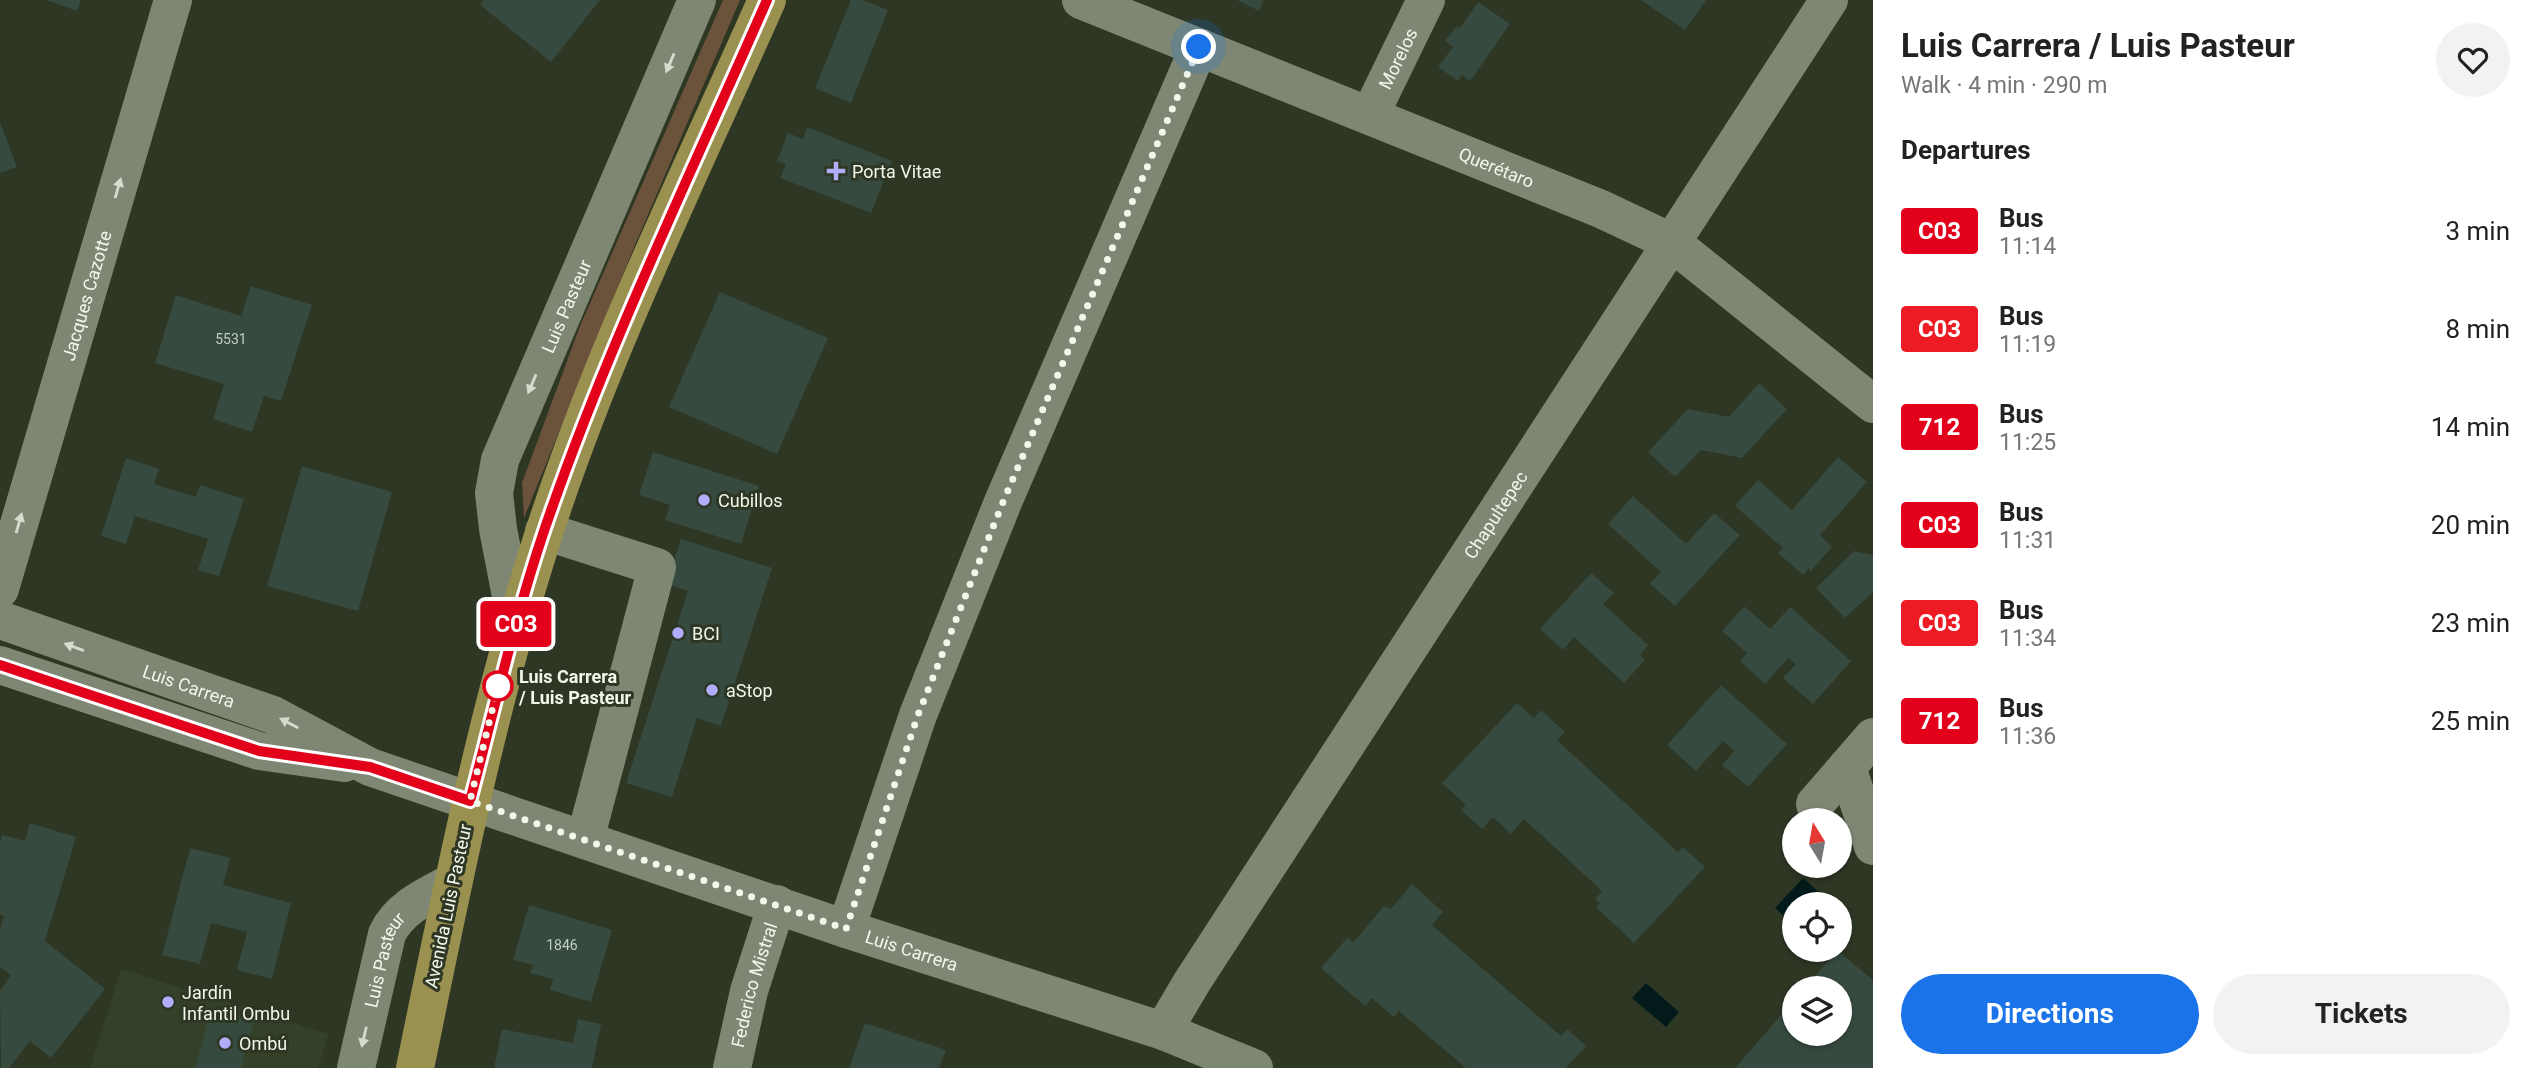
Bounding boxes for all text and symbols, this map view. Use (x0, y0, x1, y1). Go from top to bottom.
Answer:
button: heart (2436, 23, 2510, 97)
street label: Morelos (1374, 24, 1421, 92)
text: Luis Carrera / Luis Pasteur (1901, 26, 2295, 65)
your location (1181, 29, 1216, 64)
one-way arrow (664, 52, 675, 73)
text: Walk · 4 min · 290 m (1901, 72, 2107, 99)
text: Departures (1901, 135, 2031, 165)
street label: Querétaro (1456, 143, 1537, 192)
marker: Porta Vitae (826, 161, 846, 181)
place label: Porta Vitae (852, 161, 941, 182)
one-way arrow (113, 177, 123, 198)
text: Bus (1999, 203, 2044, 233)
text: 3 min (2445, 216, 2510, 246)
text: C03 (1918, 217, 1961, 245)
street label: Jacques Cazotte (57, 228, 115, 363)
text: 11:14 (1999, 233, 2056, 260)
street label: Luis Pasteur (537, 256, 595, 356)
text: Bus (1999, 301, 2044, 331)
text: 8 min (2445, 314, 2510, 344)
text: C03 (1918, 315, 1961, 343)
house number: 5531 (215, 331, 247, 347)
text: 11:19 (1999, 331, 2056, 358)
one-way arrow (526, 374, 537, 395)
text: Bus (1999, 399, 2044, 429)
text: 14 min (2431, 412, 2510, 442)
text: 712 (1919, 413, 1960, 441)
text: 11:25 (1999, 429, 2056, 456)
street label: Chapultepec (1459, 467, 1531, 562)
place label: Cubillos (718, 490, 782, 511)
marker: Cubillos (696, 492, 712, 508)
text: Bus (1999, 497, 2044, 527)
text: 20 min (2431, 510, 2510, 540)
text: C03 (1918, 511, 1961, 539)
one-way arrow (15, 513, 25, 534)
text: 11:31 (1999, 527, 2056, 554)
text: Bus (1999, 595, 2044, 625)
line badge: C03 (476, 601, 556, 647)
text: 23 min (2431, 608, 2510, 638)
text: C03 (1918, 609, 1961, 637)
text: C03 (494, 610, 538, 638)
place label: BCI (692, 623, 720, 644)
marker: BCI (670, 625, 686, 641)
text: 11:34 (1999, 625, 2056, 652)
one-way arrow (64, 641, 85, 652)
street label: Luis Carrera (140, 660, 238, 711)
place label: Luis Carrera / Luis Pasteur (518, 666, 632, 708)
marker: Luis Carrera / Luis Pasteur (483, 671, 513, 701)
place label: aStop (726, 680, 773, 701)
marker: aStop (704, 682, 720, 698)
text: Bus (1999, 693, 2044, 723)
text: 25 min (2431, 706, 2510, 736)
text: 712 (1919, 707, 1960, 735)
one-way arrow (279, 717, 298, 729)
text: 11:36 (1999, 723, 2056, 750)
north arrow (1782, 808, 1852, 878)
map controls (1782, 808, 1852, 1046)
street label: Avenida Luis Pasteur (420, 822, 476, 990)
button: locate (1782, 892, 1852, 962)
street label: Luis Pasteur (360, 907, 409, 1010)
street label: Federico Mistral (726, 920, 781, 1049)
street label: Luis Carrera (863, 925, 961, 975)
house number: 1846 (546, 937, 578, 953)
button: Directions (1901, 974, 2199, 1054)
button: Tickets (2213, 974, 2510, 1054)
button: layers (1782, 976, 1852, 1046)
place label: Jardín Infantil Ombu (182, 982, 290, 1024)
marker: Jardín Infantil Ombu (160, 994, 176, 1010)
one-way arrow (358, 1026, 369, 1048)
place label: Ombú (239, 1033, 287, 1054)
marker: Ombú (217, 1035, 233, 1051)

